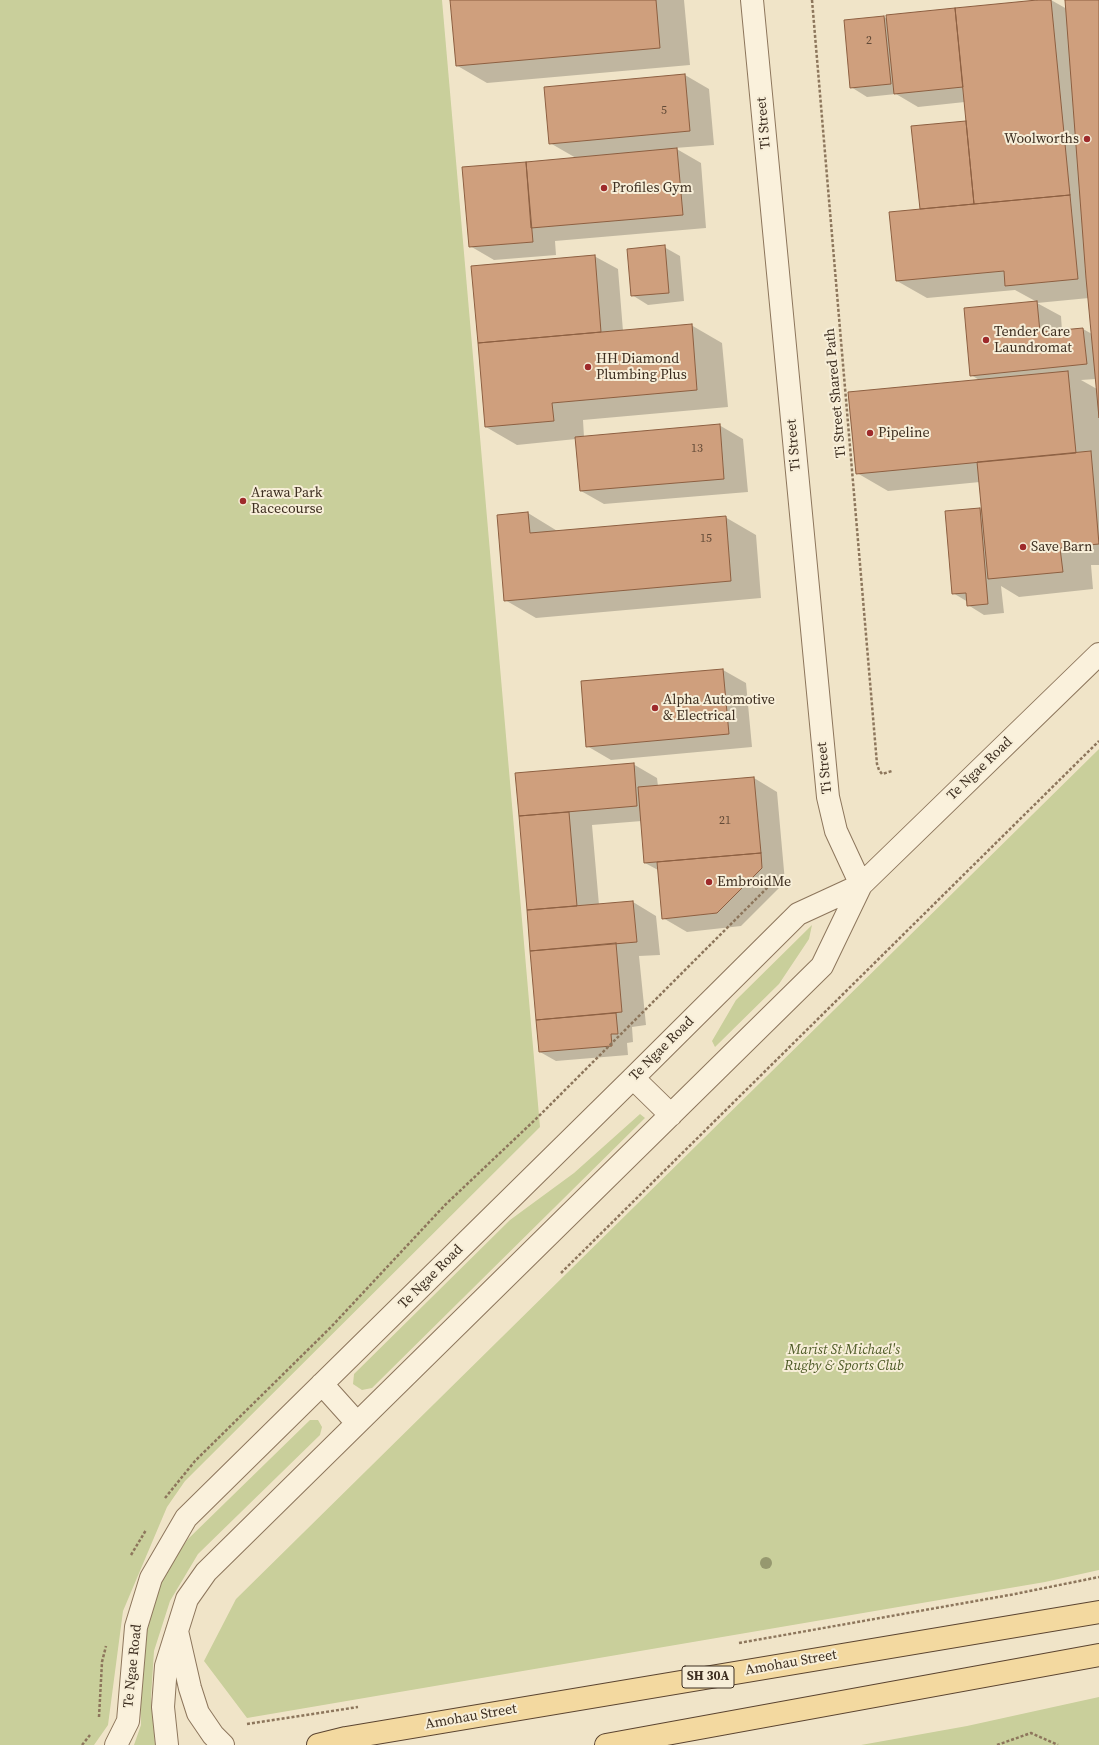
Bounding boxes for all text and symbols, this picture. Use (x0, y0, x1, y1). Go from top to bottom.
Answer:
house number: 2 (866, 34, 872, 48)
street label: Ti Street (753, 96, 775, 150)
house number: 5 (661, 104, 667, 118)
place label: Woolworths (1004, 131, 1079, 147)
marker: Woolworths (1082, 134, 1092, 144)
place label: Profiles Gym (612, 180, 692, 196)
marker: Profiles Gym (599, 183, 609, 193)
place label: Tender Care Laundromat (994, 324, 1072, 356)
street label: Ti Street Shared Path (822, 327, 850, 459)
marker: Tender Care Laundromat (981, 335, 991, 345)
place label: HH Diamond Plumbing Plus (596, 351, 687, 384)
marker: HH Diamond Plumbing Plus (583, 362, 593, 372)
street label: Ti Street (783, 418, 805, 472)
place label: Pipeline (878, 425, 930, 441)
marker: Pipeline (865, 428, 875, 438)
house number: 13 (691, 442, 703, 456)
place label: Arawa Park Racecourse (251, 485, 323, 518)
marker: Arawa Park Racecourse (238, 496, 248, 506)
house number: 15 (700, 532, 712, 546)
place label: Save Barn (1031, 539, 1092, 555)
marker: Save Barn (1018, 542, 1028, 552)
place label: Alpha Automotive & Electrical (663, 692, 775, 724)
marker: Alpha Automotive & Electrical (650, 703, 660, 713)
street label: Te Ngae Road (944, 734, 1016, 804)
street label: Ti Street (814, 741, 836, 795)
house number: 21 (719, 814, 731, 828)
place label: EmbroidMe (717, 874, 791, 890)
marker: EmbroidMe (704, 877, 714, 887)
street label: Te Ngae Road (626, 1013, 698, 1085)
street label: Te Ngae Road (395, 1241, 467, 1313)
park label: Marist St Michael's Rugby & Sports Club (784, 1342, 904, 1374)
street label: Te Ngae Road (120, 1623, 146, 1709)
street label: Amohau Street (744, 1647, 838, 1679)
road number: SH 30A (682, 1666, 734, 1688)
street label: Amohau Street (424, 1701, 518, 1733)

